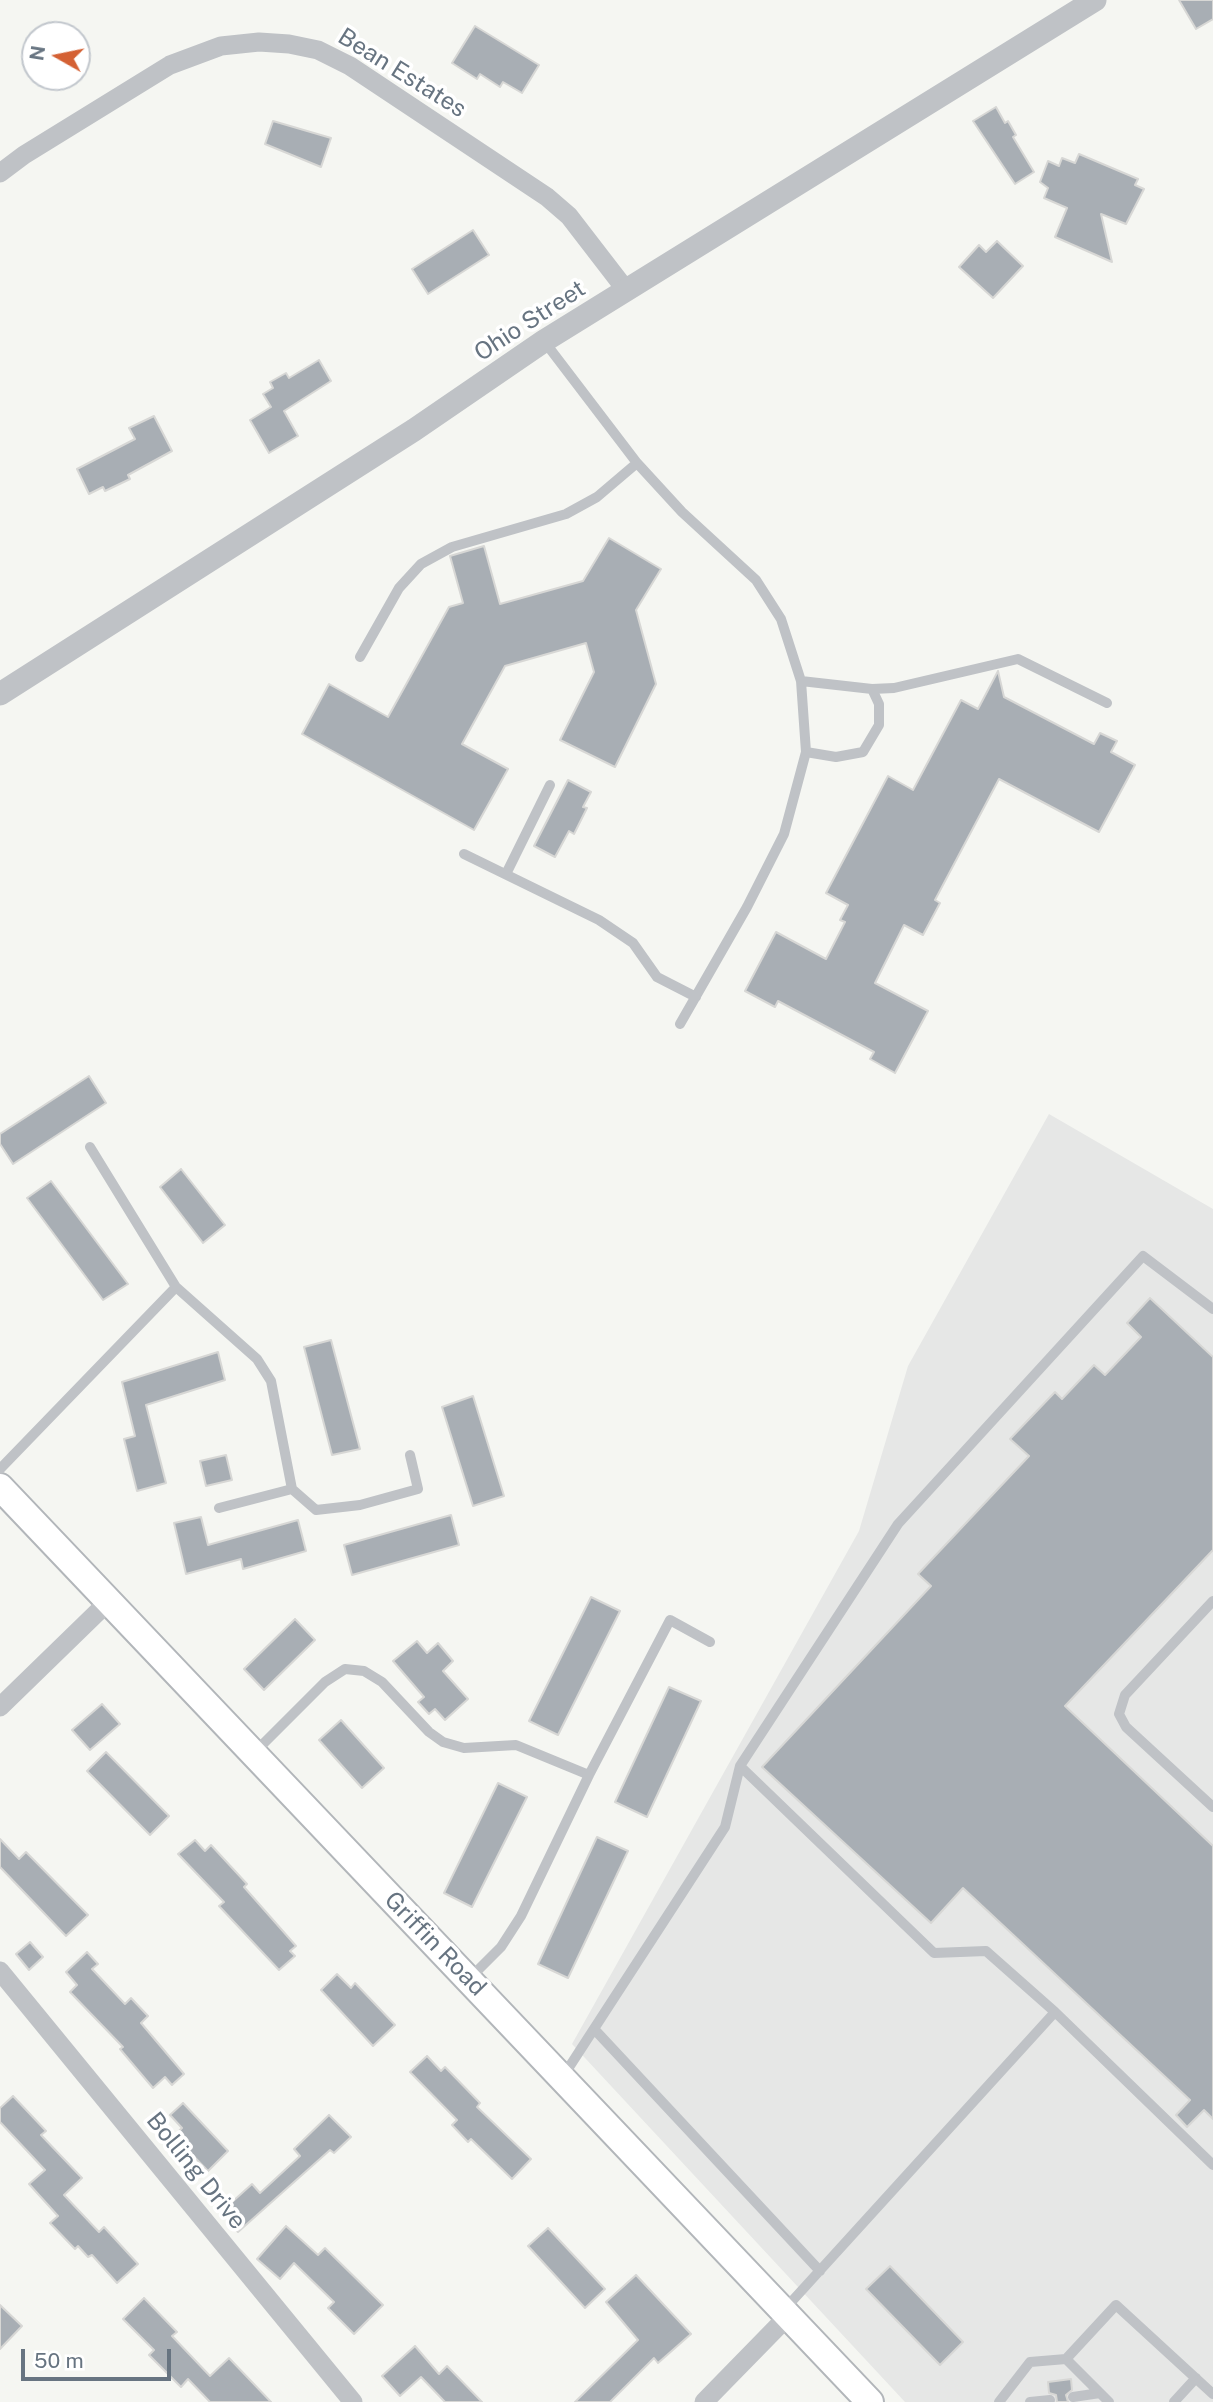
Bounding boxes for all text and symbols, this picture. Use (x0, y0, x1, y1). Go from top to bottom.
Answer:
north arrow (21, 21, 91, 91)
street label: Bean Estates (333, 22, 471, 124)
text: N (25, 44, 49, 62)
street label: Ohio Street (469, 274, 591, 368)
street label: Griffin Road (378, 1886, 492, 2002)
street label: Bolling Drive (140, 2107, 252, 2235)
scale bar (24, 2336, 175, 2380)
text: 50 m (34, 2348, 84, 2373)

